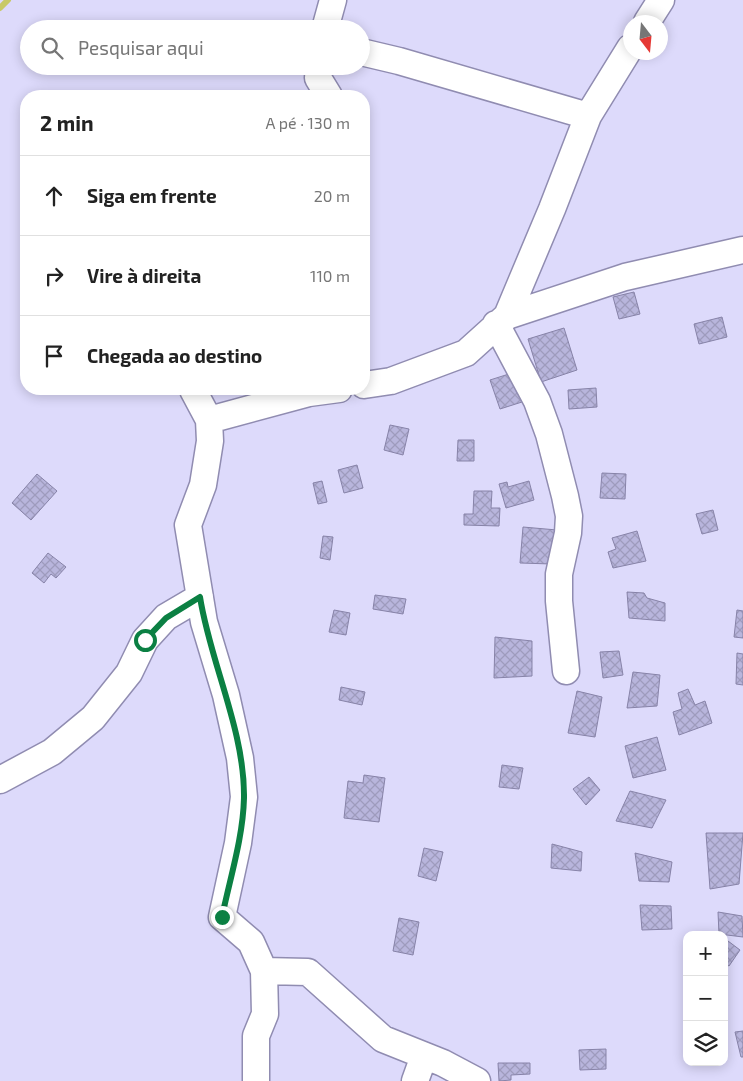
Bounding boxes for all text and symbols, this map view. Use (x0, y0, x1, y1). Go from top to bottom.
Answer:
north arrow (623, 15, 668, 60)
search box (20, 20, 370, 75)
icon: search (38, 34, 66, 62)
text: Pesquisar aqui (78, 36, 204, 59)
text: 2 min (40, 110, 94, 135)
text: A pé · 130 m (266, 113, 350, 132)
icon: ahead (40, 182, 68, 210)
text: Siga em frente (87, 184, 217, 207)
text: 20 m (314, 186, 350, 205)
icon: right (40, 262, 68, 290)
text: Vire à direita (87, 264, 201, 287)
text: 110 m (310, 266, 350, 285)
icon: arrive (40, 342, 68, 370)
text: Chegada ao destino (87, 344, 262, 367)
route start (134, 629, 157, 652)
route end (211, 906, 234, 929)
map controls (683, 931, 728, 1066)
button: + (683, 931, 728, 976)
button: − (683, 976, 728, 1021)
button: layers (683, 1021, 728, 1066)

